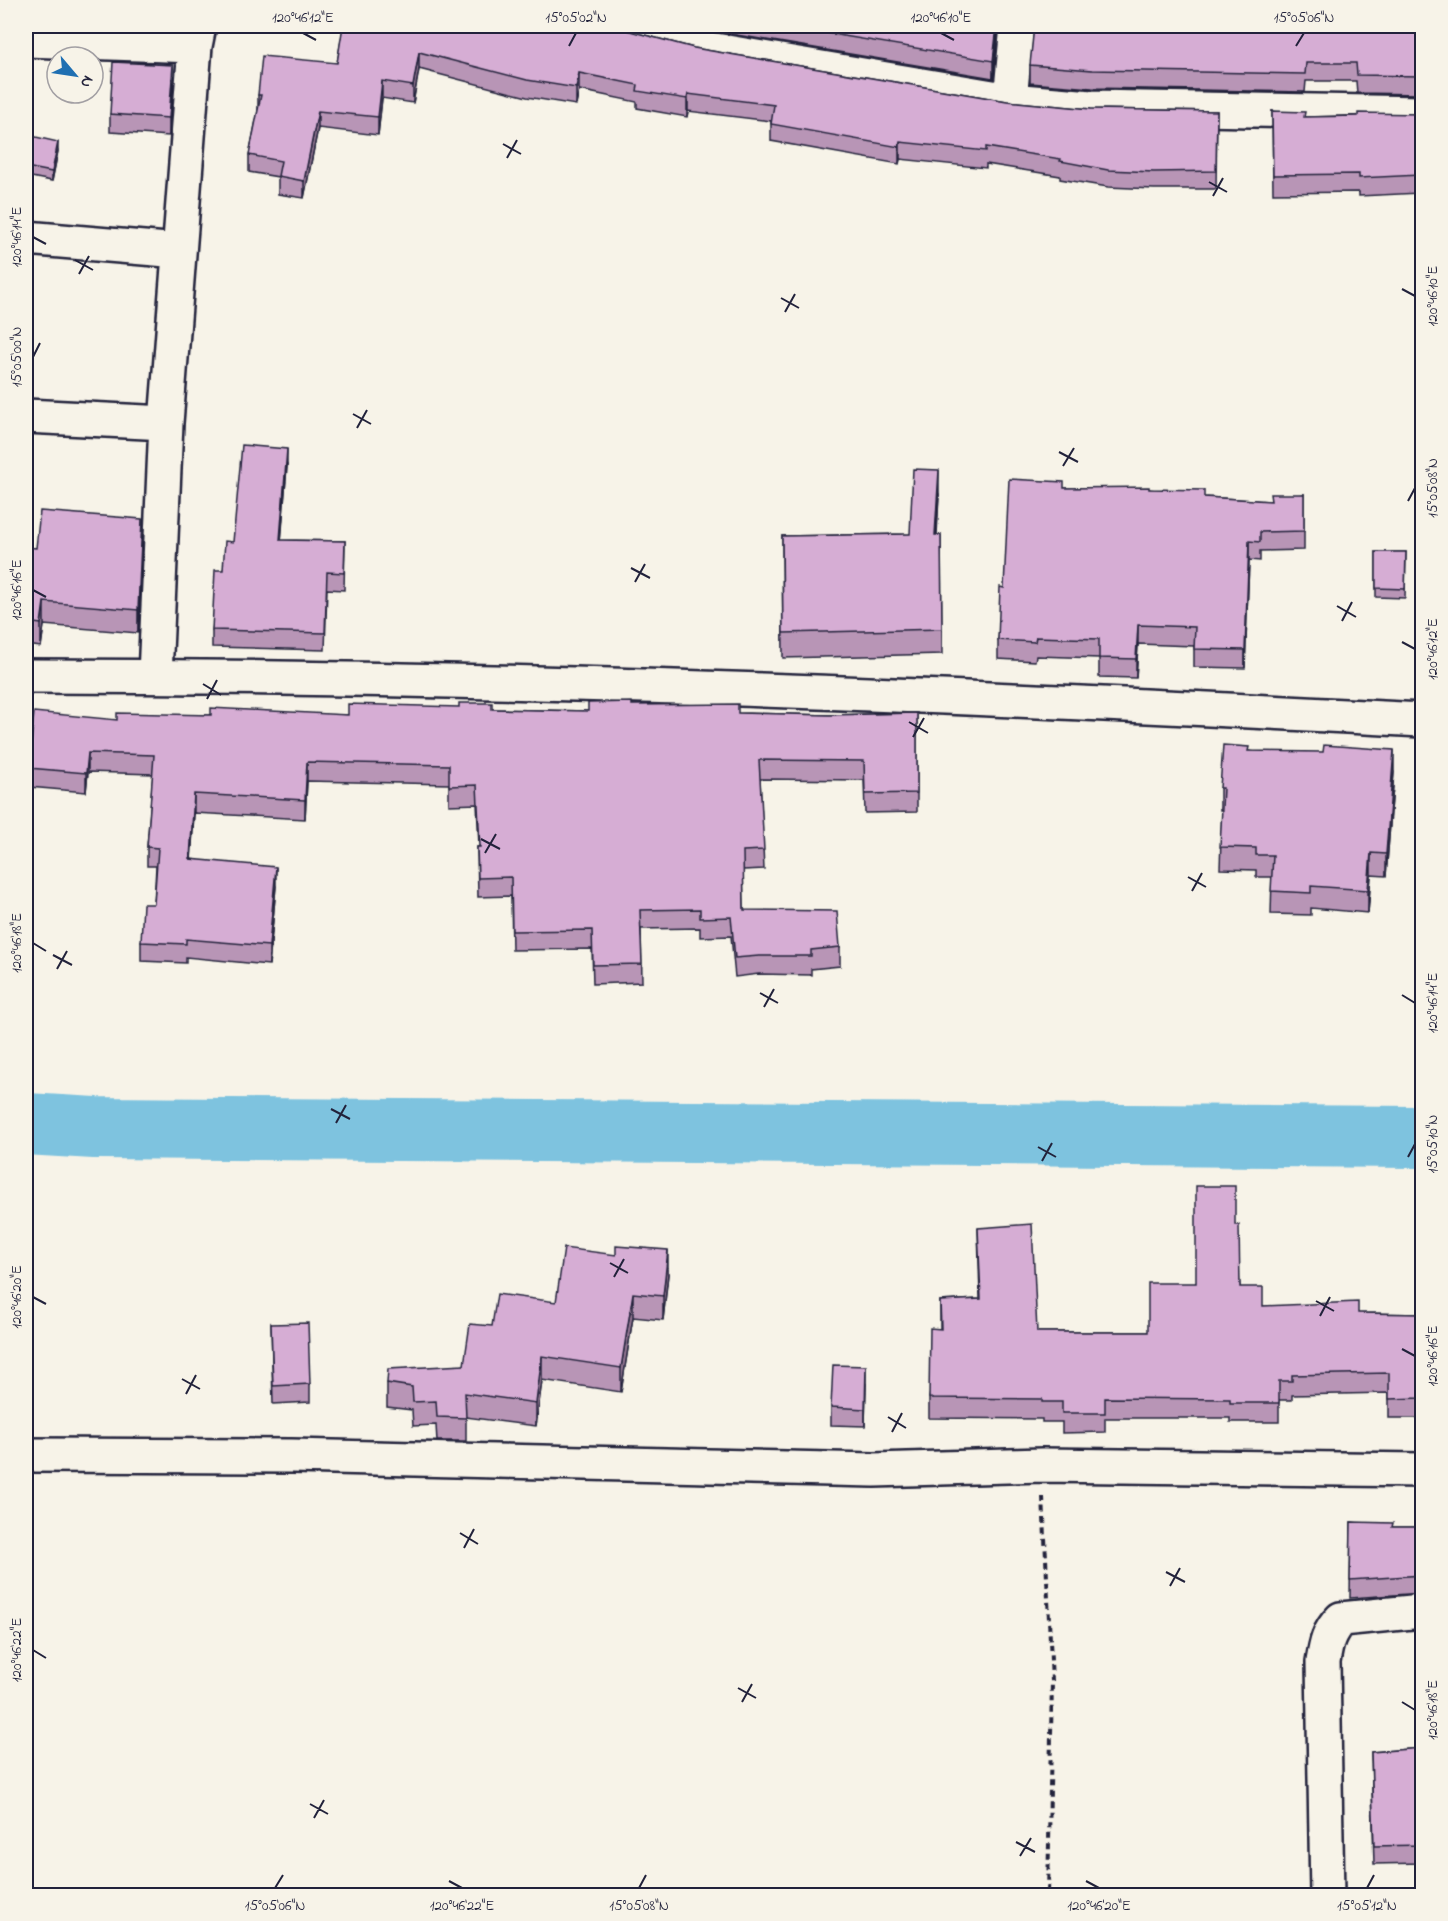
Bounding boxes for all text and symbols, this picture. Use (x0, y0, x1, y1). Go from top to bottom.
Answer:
text: 120°46'12"E (272, 7, 334, 29)
text: 15°05'02"N (545, 7, 607, 29)
text: 120°46'10"E (911, 7, 971, 29)
text: 15°05'06"N (1274, 7, 1334, 29)
north arrow (45, 45, 105, 105)
text: N (73, 71, 99, 92)
text: 120°46'14"E (6, 207, 28, 267)
text: 120°46'10"E (1422, 266, 1444, 326)
text: 15°05'00"N (6, 327, 28, 387)
text: 15°05'08"N (1422, 458, 1444, 518)
text: 120°46'16"E (6, 559, 28, 621)
text: 120°46'12"E (1422, 618, 1444, 680)
text: 120°46'18"E (6, 913, 28, 973)
text: 120°46'14"E (1422, 973, 1444, 1033)
text: 15°05'10"N (1422, 1115, 1444, 1173)
text: 120°46'20"E (6, 1265, 28, 1329)
text: 120°46'16"E (1422, 1325, 1444, 1387)
text: 120°46'22"E (6, 1618, 28, 1682)
text: 120°46'18"E (1422, 1680, 1444, 1740)
text: 15°05'06"N (245, 1895, 305, 1917)
text: 120°46'22"E (430, 1895, 494, 1917)
text: 15°05'08"N (609, 1895, 669, 1917)
text: 120°46'20"E (1067, 1895, 1131, 1917)
text: 15°05'12"N (1337, 1895, 1397, 1917)

